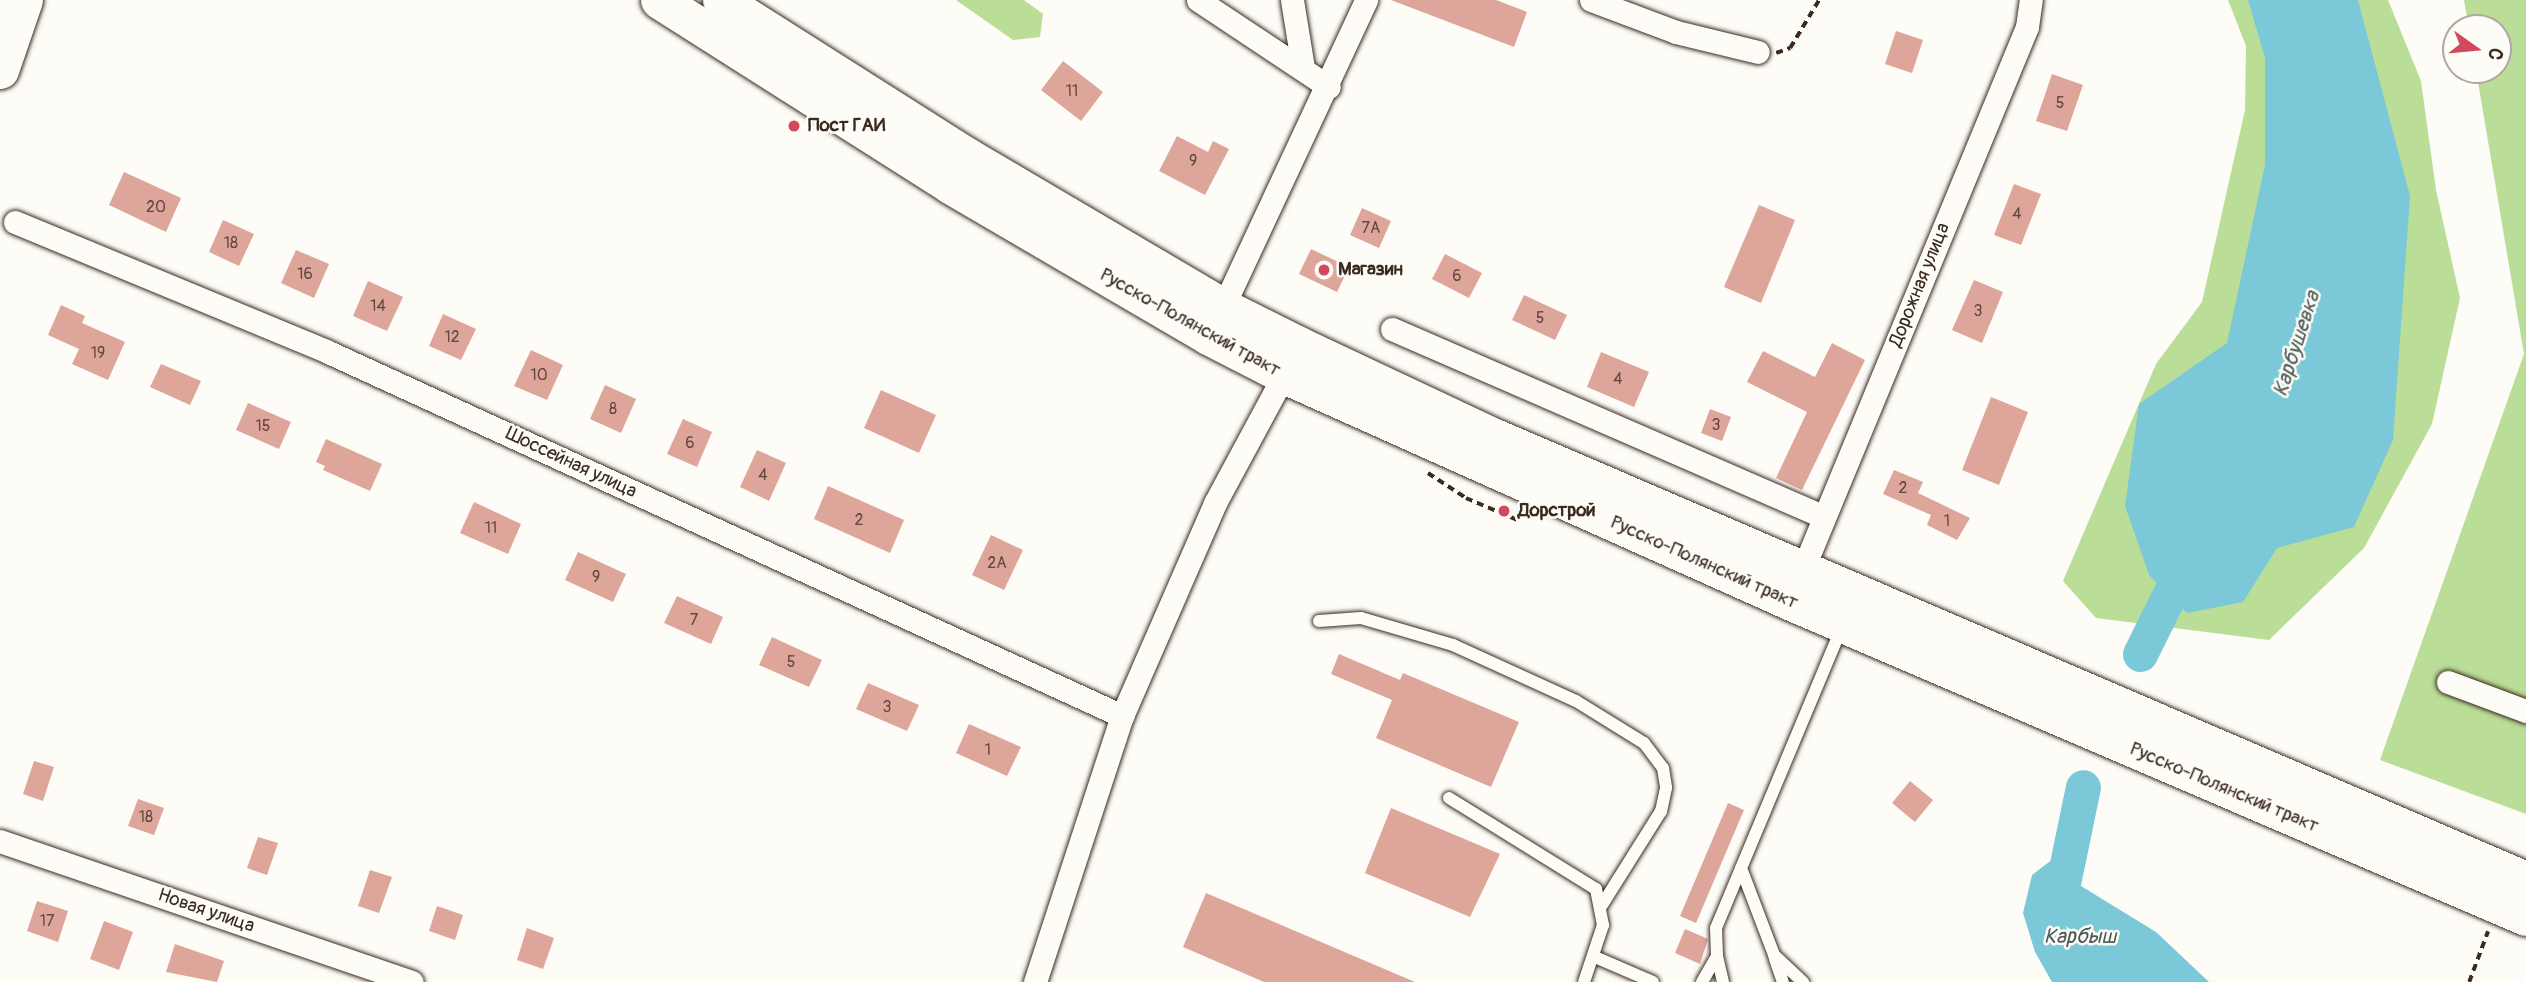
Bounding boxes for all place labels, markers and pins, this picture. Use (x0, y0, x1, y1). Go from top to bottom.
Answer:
place label: Пост ГАИ (808, 115, 885, 137)
marker: Пост ГАИ (786, 118, 802, 134)
place label: Магазин (1338, 259, 1403, 281)
marker: Магазин (1316, 262, 1332, 278)
place label: Дорстрой (1518, 500, 1596, 522)
marker: Дорстрой (1496, 503, 1512, 519)

